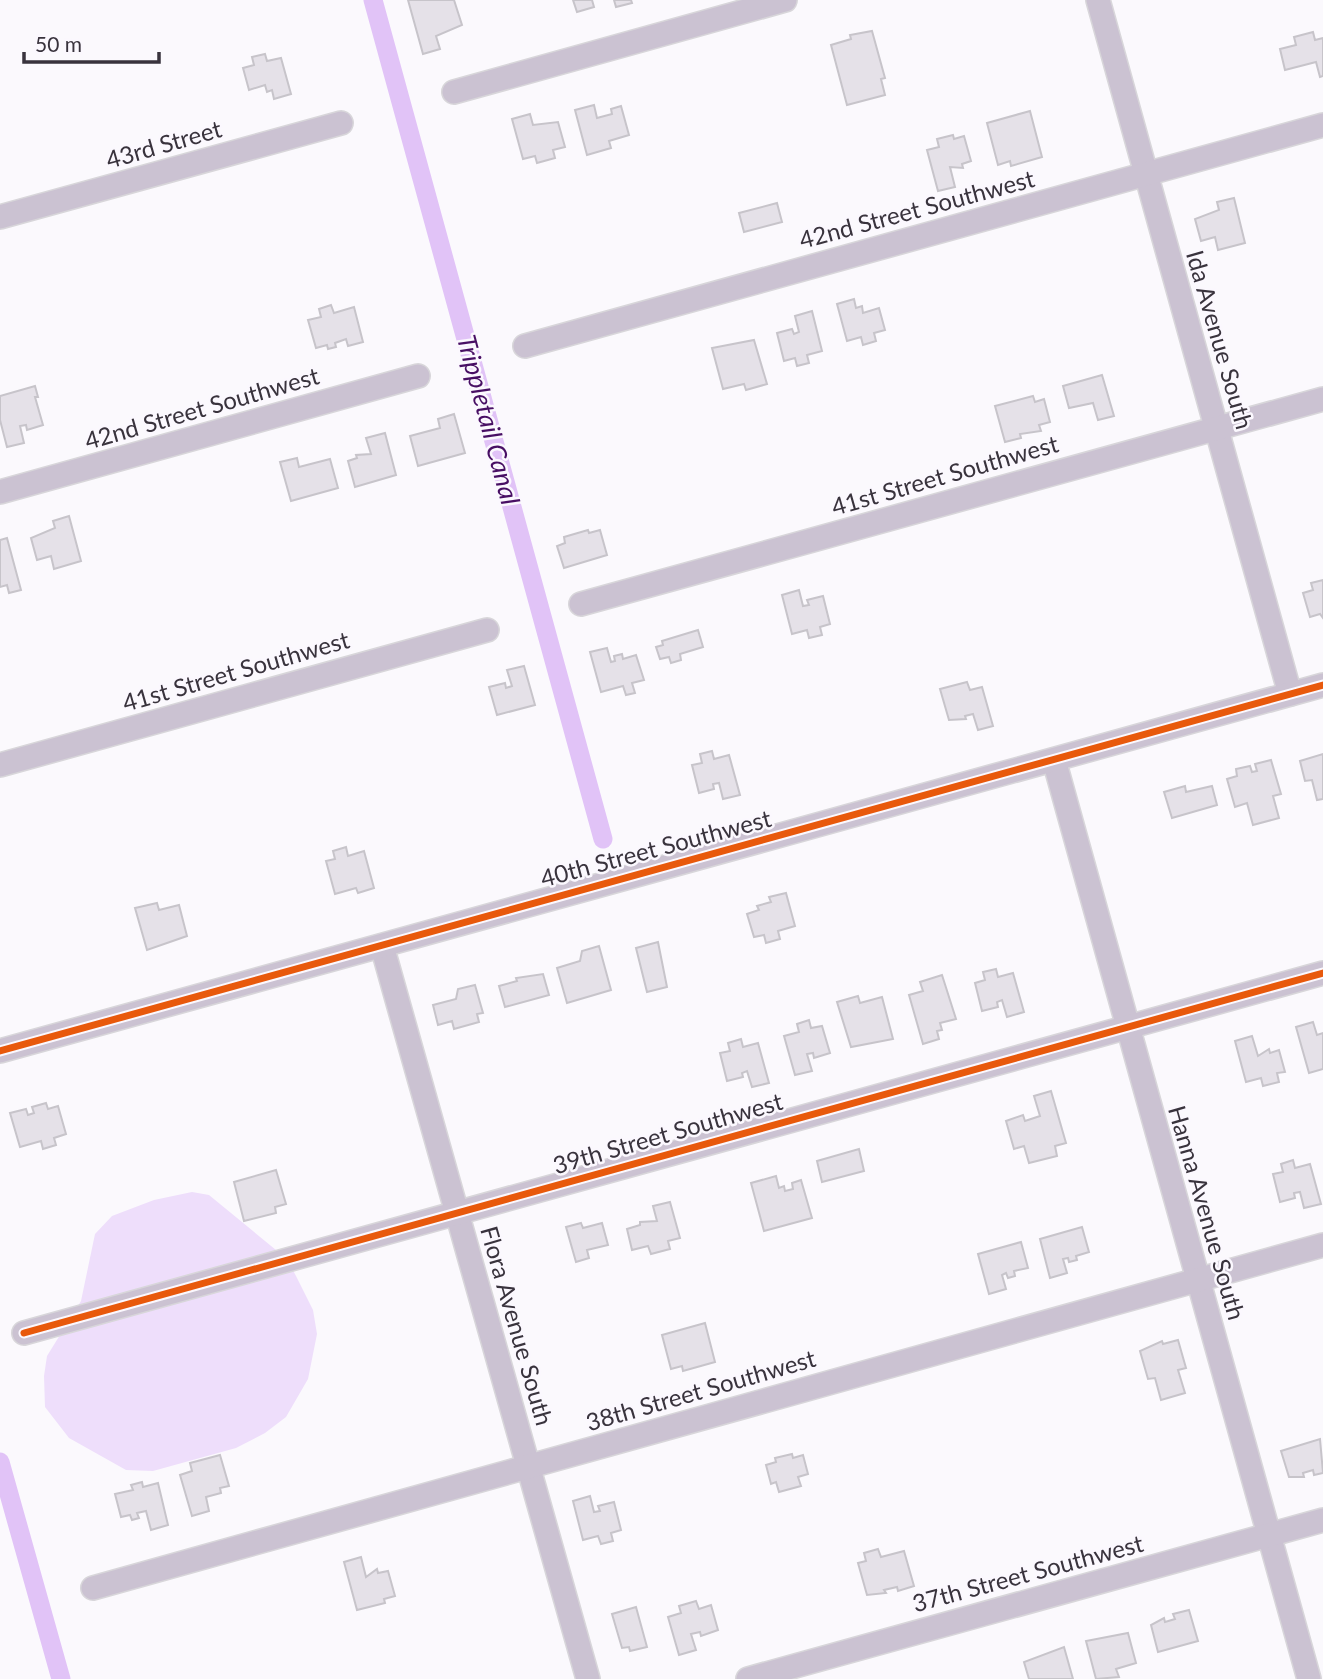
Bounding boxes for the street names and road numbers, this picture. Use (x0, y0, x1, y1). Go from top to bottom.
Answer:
street label: 43rd Street (102, 113, 225, 174)
street label: 42nd Street Southwest (796, 163, 1038, 254)
street label: Ida Avenue South (1181, 247, 1260, 432)
street label: 42nd Street Southwest (81, 360, 322, 455)
street label: 41st Street Southwest (828, 428, 1062, 521)
street label: 41st Street Southwest (119, 624, 353, 717)
street label: 40th Street Southwest (537, 803, 774, 892)
street label: 39th Street Southwest (549, 1086, 786, 1179)
street label: Hanna Avenue South (1163, 1102, 1252, 1323)
street label: Flora Avenue South (475, 1223, 560, 1429)
street label: 38th Street Southwest (582, 1343, 819, 1436)
street label: 37th Street Southwest (909, 1528, 1146, 1617)

